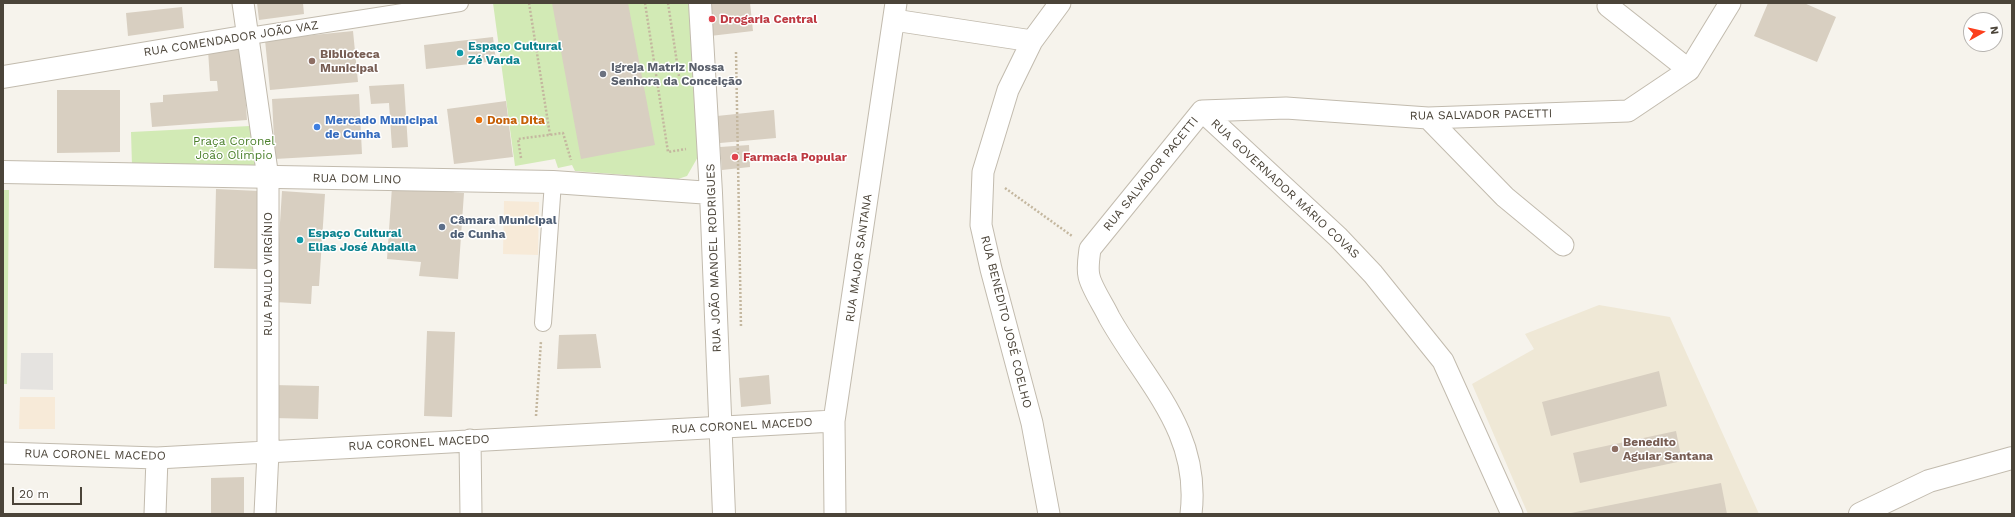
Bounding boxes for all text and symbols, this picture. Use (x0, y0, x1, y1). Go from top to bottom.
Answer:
place label: Drogaria Central (720, 12, 817, 26)
north arrow (1963, 12, 2003, 52)
marker: Drogaria Central (707, 14, 717, 24)
street label: RUA COMENDADOR JOÃO VAZ (143, 18, 319, 60)
text: N (1987, 25, 2001, 35)
place label: Espaço Cultural Zé Varda (468, 39, 562, 67)
place label: Biblioteca Municipal (320, 47, 380, 75)
marker: Espaço Cultural Zé Varda (455, 48, 465, 58)
marker: Biblioteca Municipal (307, 56, 317, 66)
place label: Igreja Matriz Nossa Senhora da Conceição (611, 60, 742, 88)
marker: Igreja Matriz Nossa Senhora da Conceição (598, 69, 608, 79)
street label: RUA SALVADOR PACETTI (1410, 107, 1552, 123)
place label: Mercado Municipal de Cunha (325, 113, 438, 141)
place label: Dona Dita (487, 113, 545, 127)
street label: RUA SALVADOR PACETTI (1101, 114, 1201, 234)
marker: Dona Dita (474, 115, 484, 125)
street label: RUA GOVERNADOR MÁRIO COVAS (1208, 116, 1362, 262)
marker: Mercado Municipal de Cunha (312, 122, 322, 132)
park label: Praça Coronel João Olímpio (193, 134, 275, 162)
place label: Farmacia Popular (743, 150, 847, 164)
marker: Farmacia Popular (730, 152, 740, 162)
street label: RUA JOÃO MANOEL RODRIGUES (704, 163, 724, 353)
street label: RUA DOM LINO (313, 171, 401, 187)
street label: RUA MAJOR SANTANA (843, 193, 875, 323)
street label: RUA PAULO VIRGÍNIO (261, 212, 275, 336)
place label: Câmara Municipal de Cunha (450, 213, 557, 241)
marker: Câmara Municipal de Cunha (437, 222, 447, 232)
place label: Espaço Cultural Elias José Abdalla (308, 226, 416, 254)
street label: RUA BENEDITO JOSÉ COELHO (978, 234, 1034, 410)
marker: Espaço Cultural Elias José Abdalla (295, 235, 305, 245)
street label: RUA CORONEL MACEDO (671, 415, 813, 437)
street label: RUA CORONEL MACEDO (348, 432, 490, 454)
place label: Benedito Aguiar Santana (1623, 435, 1713, 463)
marker: Benedito Aguiar Santana (1610, 444, 1620, 454)
street label: RUA CORONEL MACEDO (24, 447, 166, 463)
scale bar (14, 479, 84, 505)
text: 20 m (19, 487, 49, 501)

